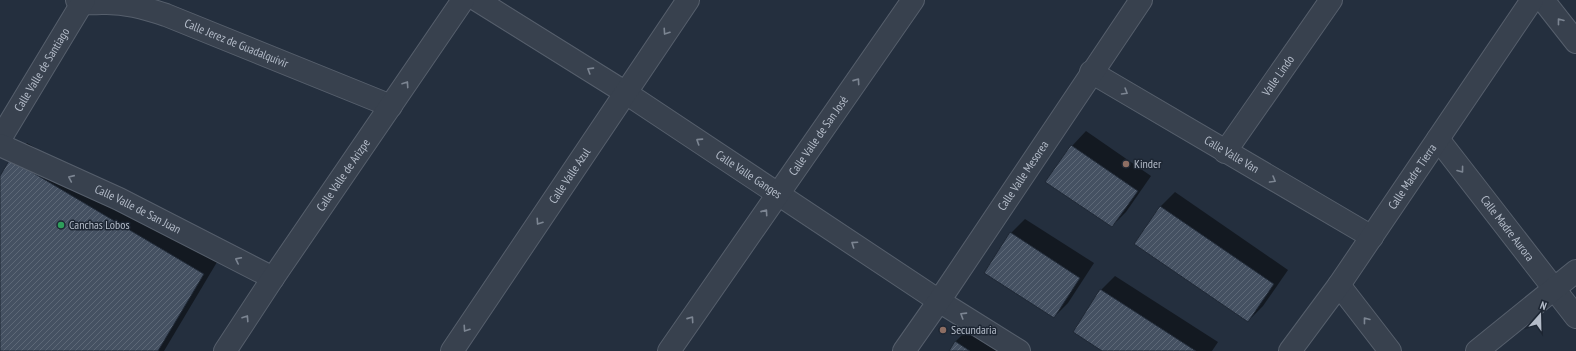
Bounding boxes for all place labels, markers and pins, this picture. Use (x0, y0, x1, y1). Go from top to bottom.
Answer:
place label: Kinder (1134, 156, 1162, 171)
marker: Kinder (1121, 159, 1131, 169)
place label: Canchas Lobos (69, 217, 129, 232)
marker: Canchas Lobos (56, 220, 66, 230)
place label: Secundaria (951, 322, 997, 337)
marker: Secundaria (938, 325, 948, 335)

